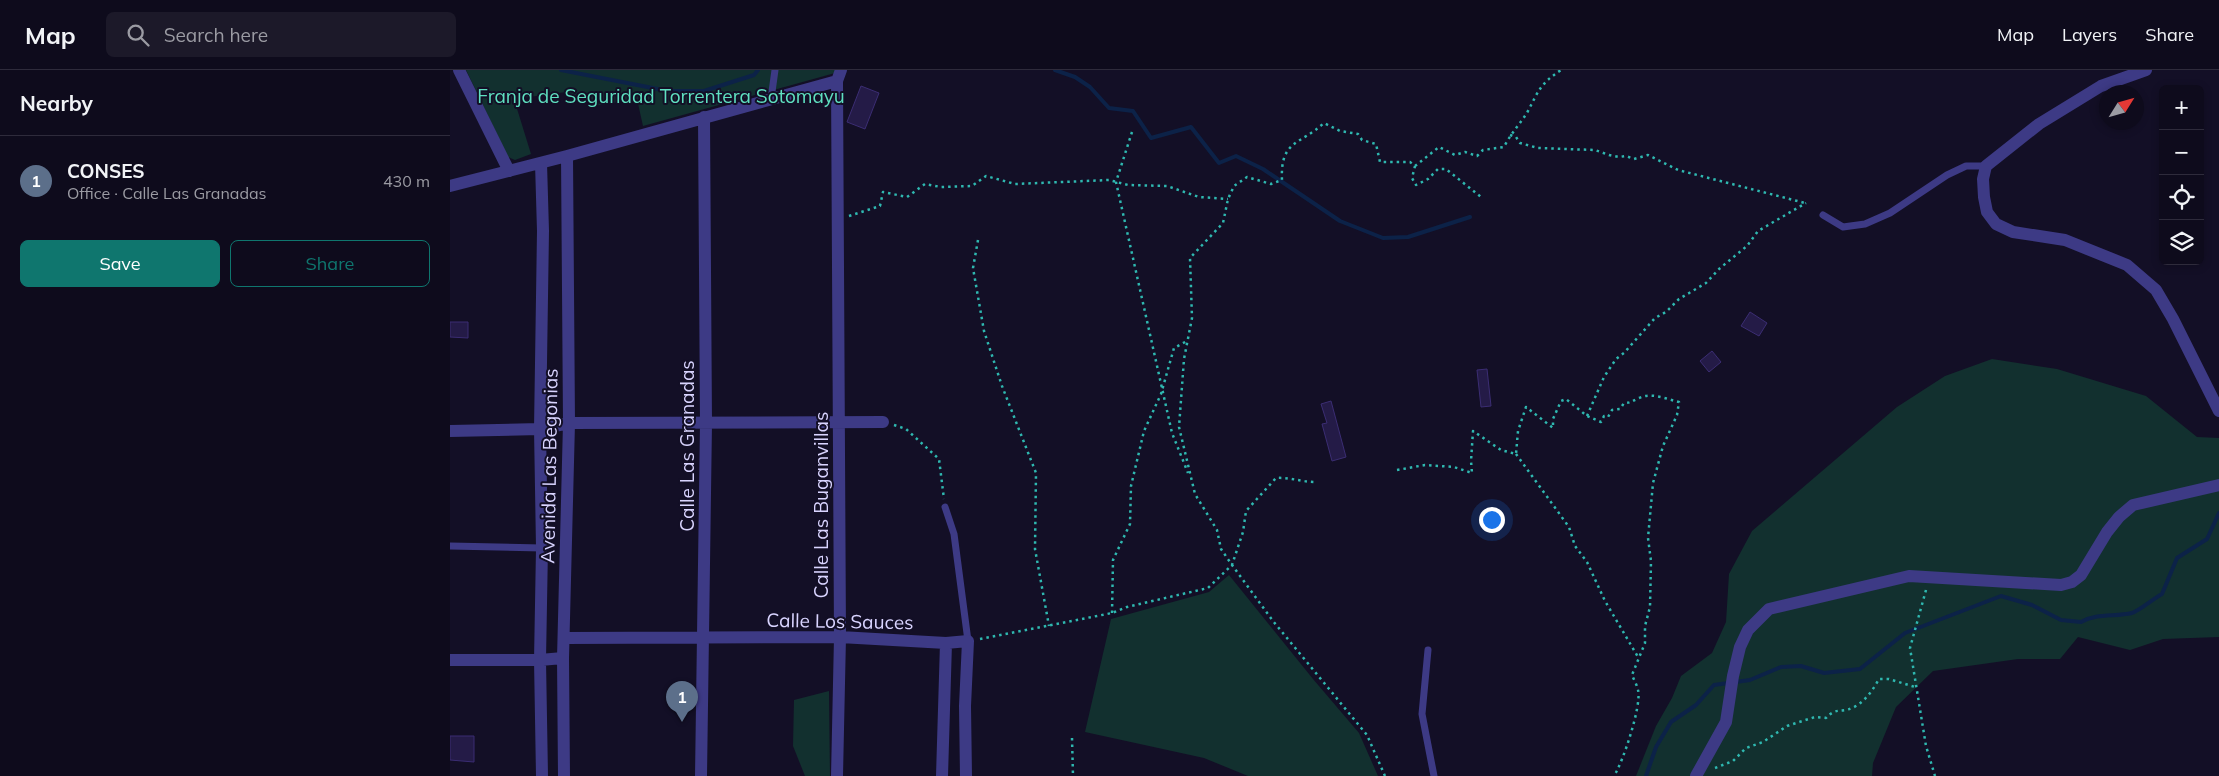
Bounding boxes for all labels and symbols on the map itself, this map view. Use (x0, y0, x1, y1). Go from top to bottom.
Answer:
park label: Franja de Seguridad Torrentera Sotomayu (477, 84, 845, 108)
north arrow (2099, 85, 2144, 130)
street label: Calle Las Granadas (675, 360, 699, 532)
street label: Avenida Las Begonias (535, 368, 563, 564)
street label: Calle Las Buganvillas (809, 412, 833, 598)
your location (1479, 507, 1505, 533)
street label: Calle Los Sauces (766, 608, 914, 634)
pin: 1 (666, 681, 698, 722)

